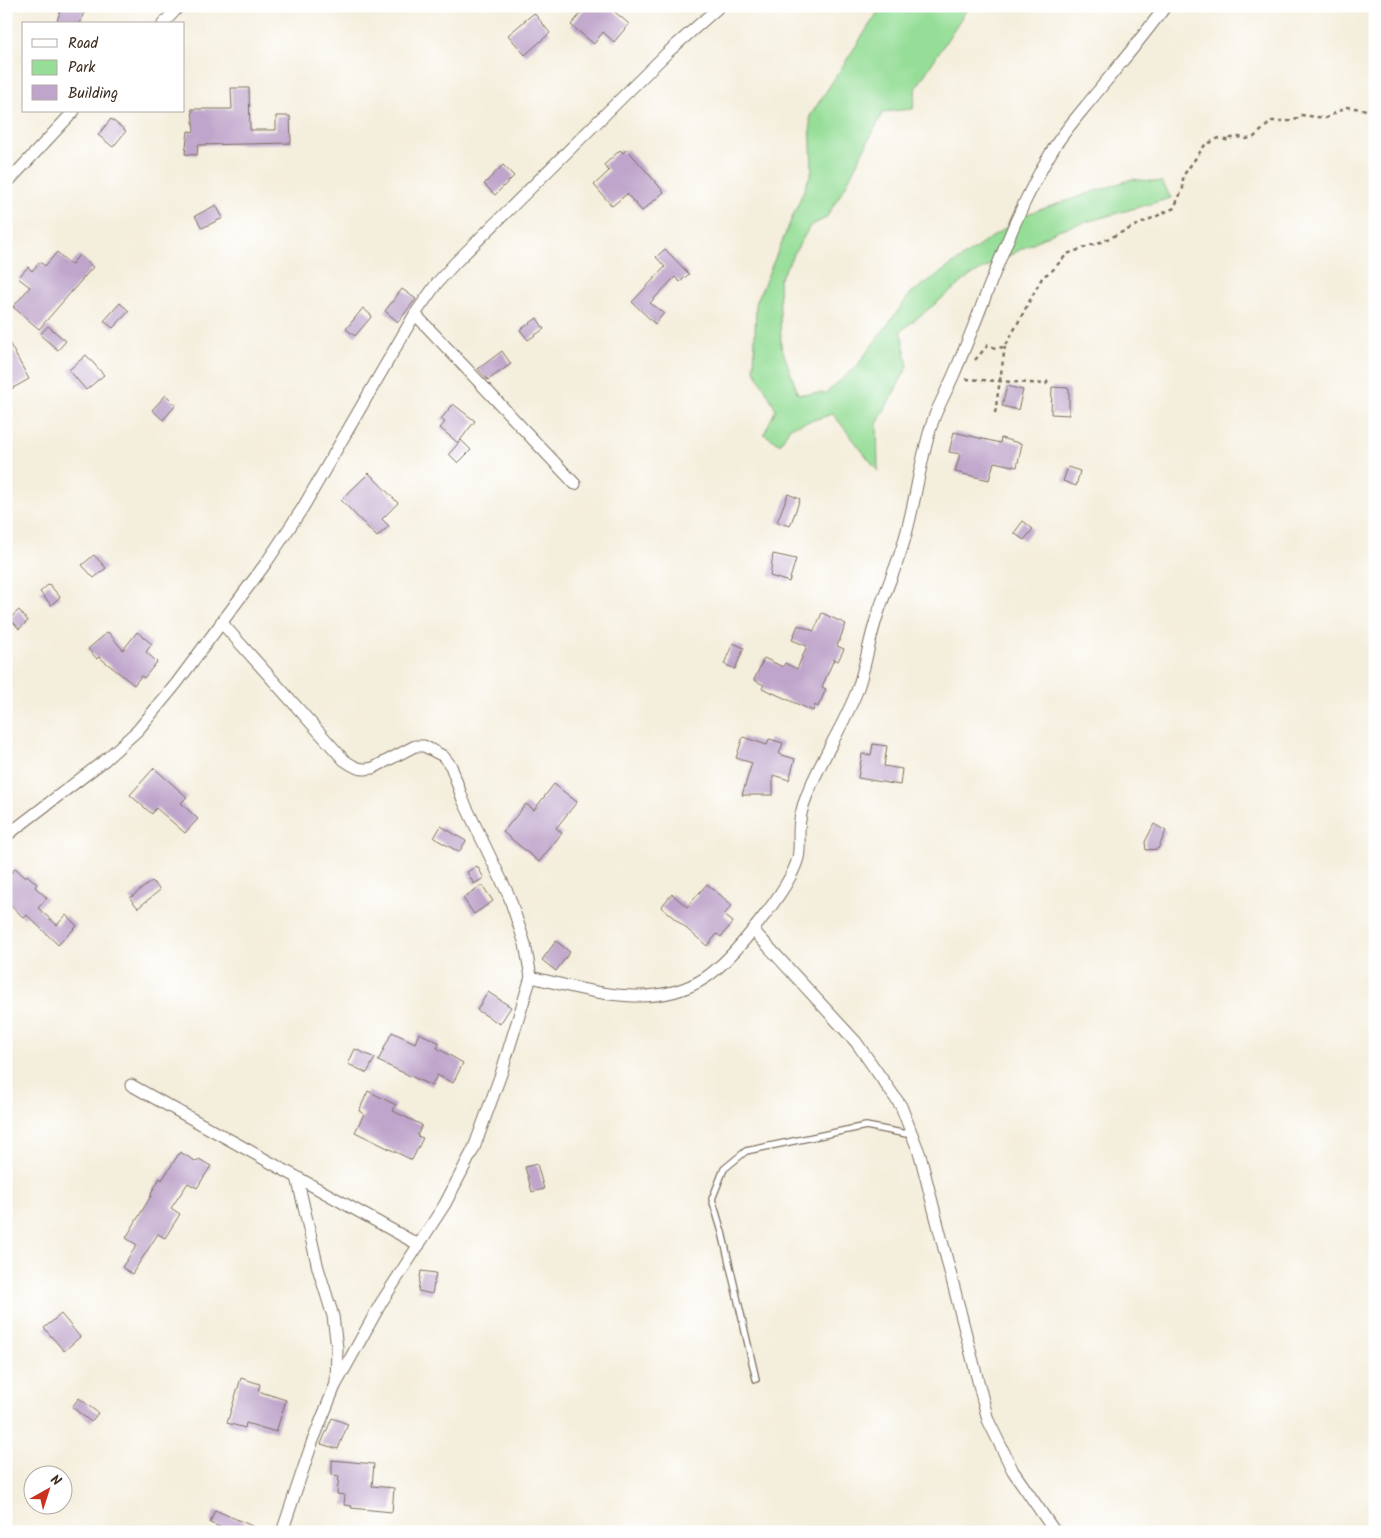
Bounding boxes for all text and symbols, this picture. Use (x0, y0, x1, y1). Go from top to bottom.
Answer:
legend (22, 22, 185, 112)
text: Road (68, 32, 99, 56)
text: Park (68, 56, 96, 80)
text: Building (68, 82, 118, 106)
north arrow (22, 1466, 72, 1516)
text: N (45, 1469, 66, 1492)

